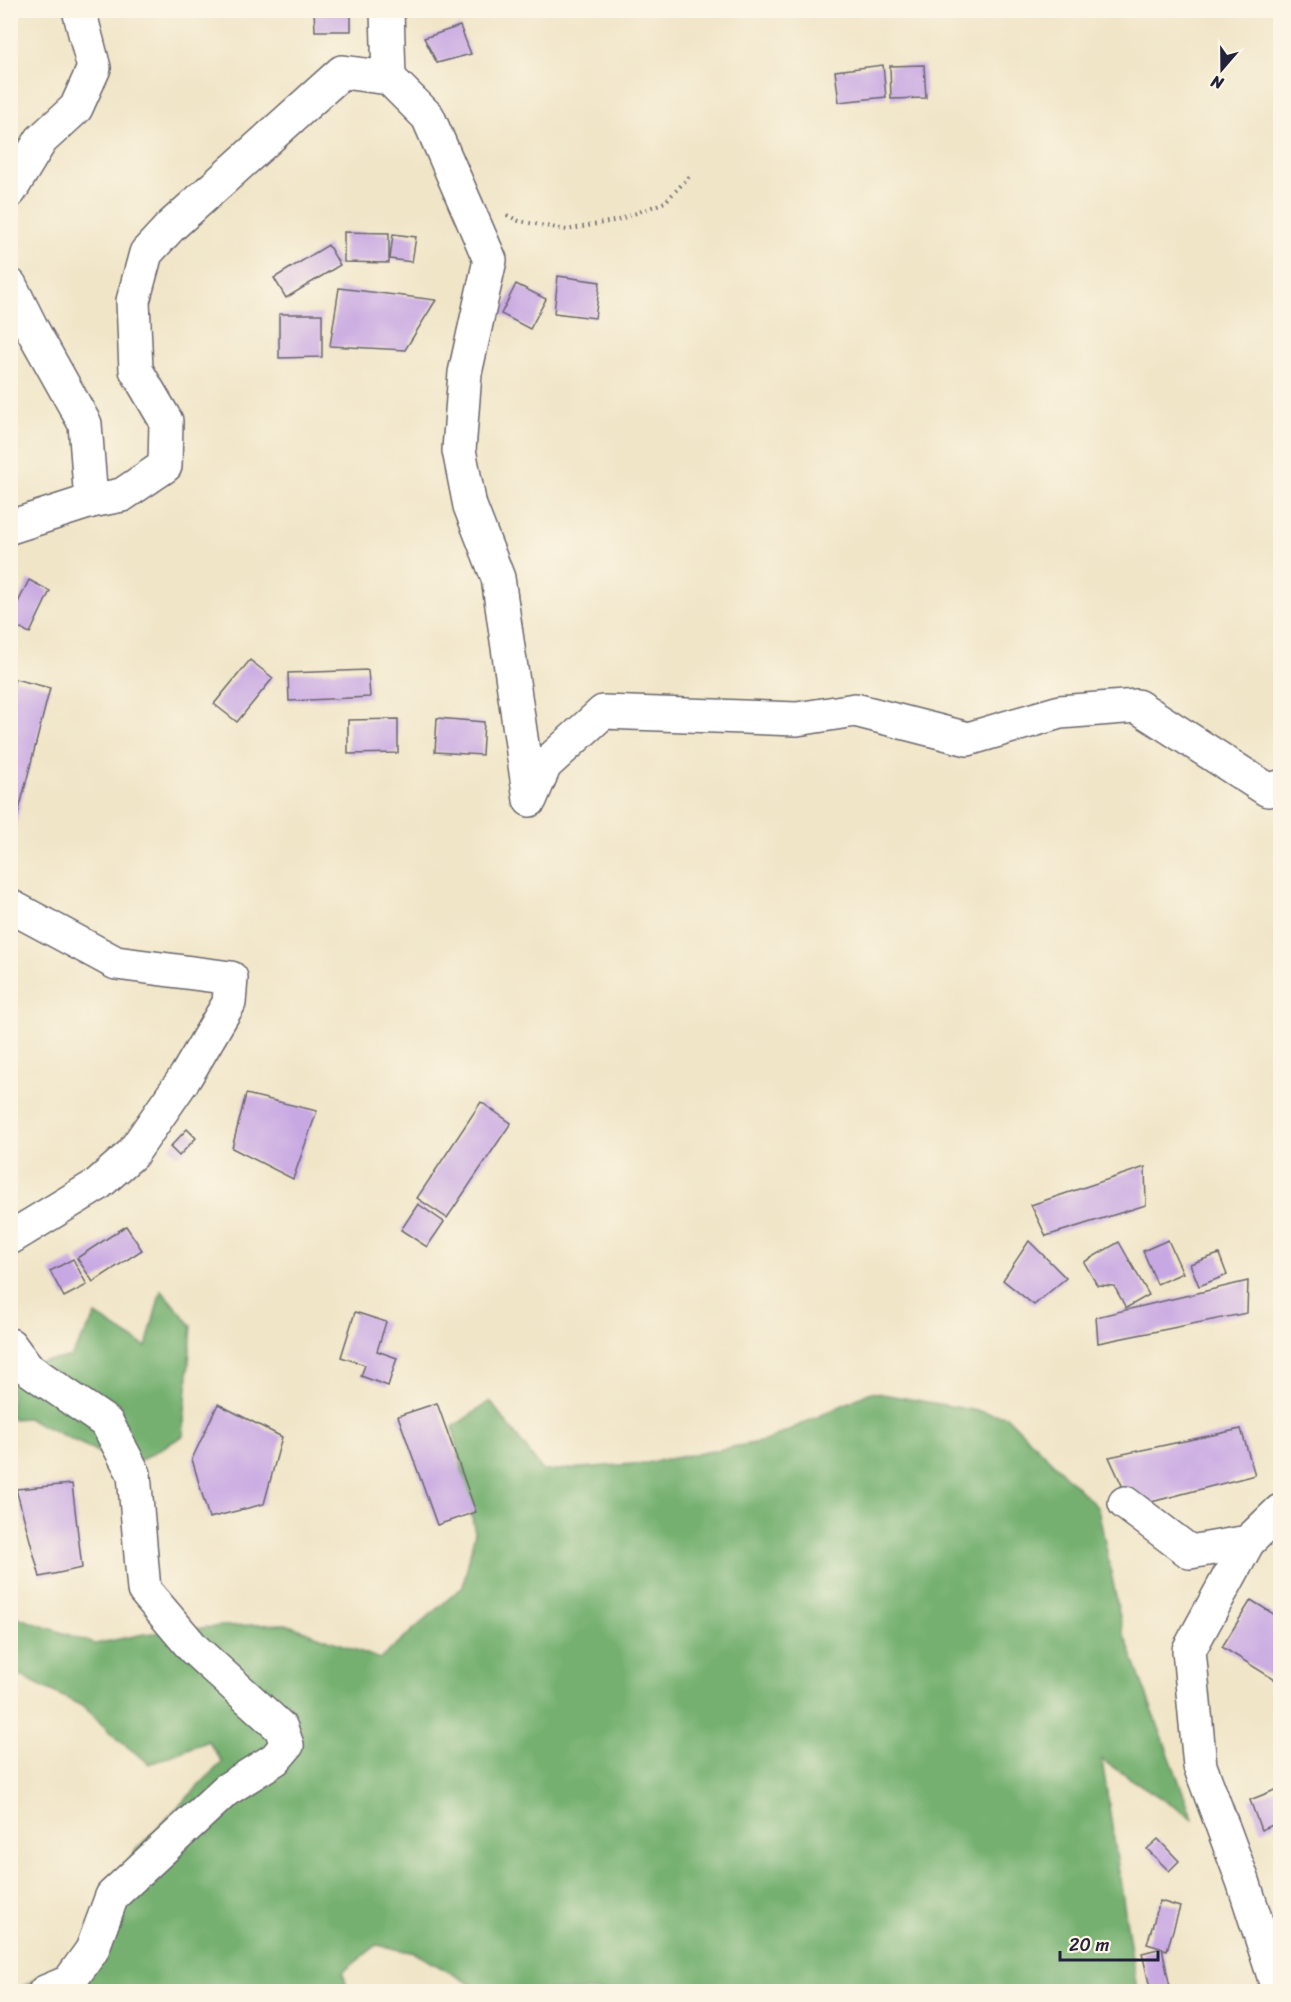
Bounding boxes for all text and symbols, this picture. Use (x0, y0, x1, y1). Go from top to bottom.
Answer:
north arrow (1192, 39, 1252, 99)
text: N (1206, 67, 1228, 98)
scale bar (1060, 1924, 1158, 1962)
text: 20 m (1069, 1929, 1109, 1961)

